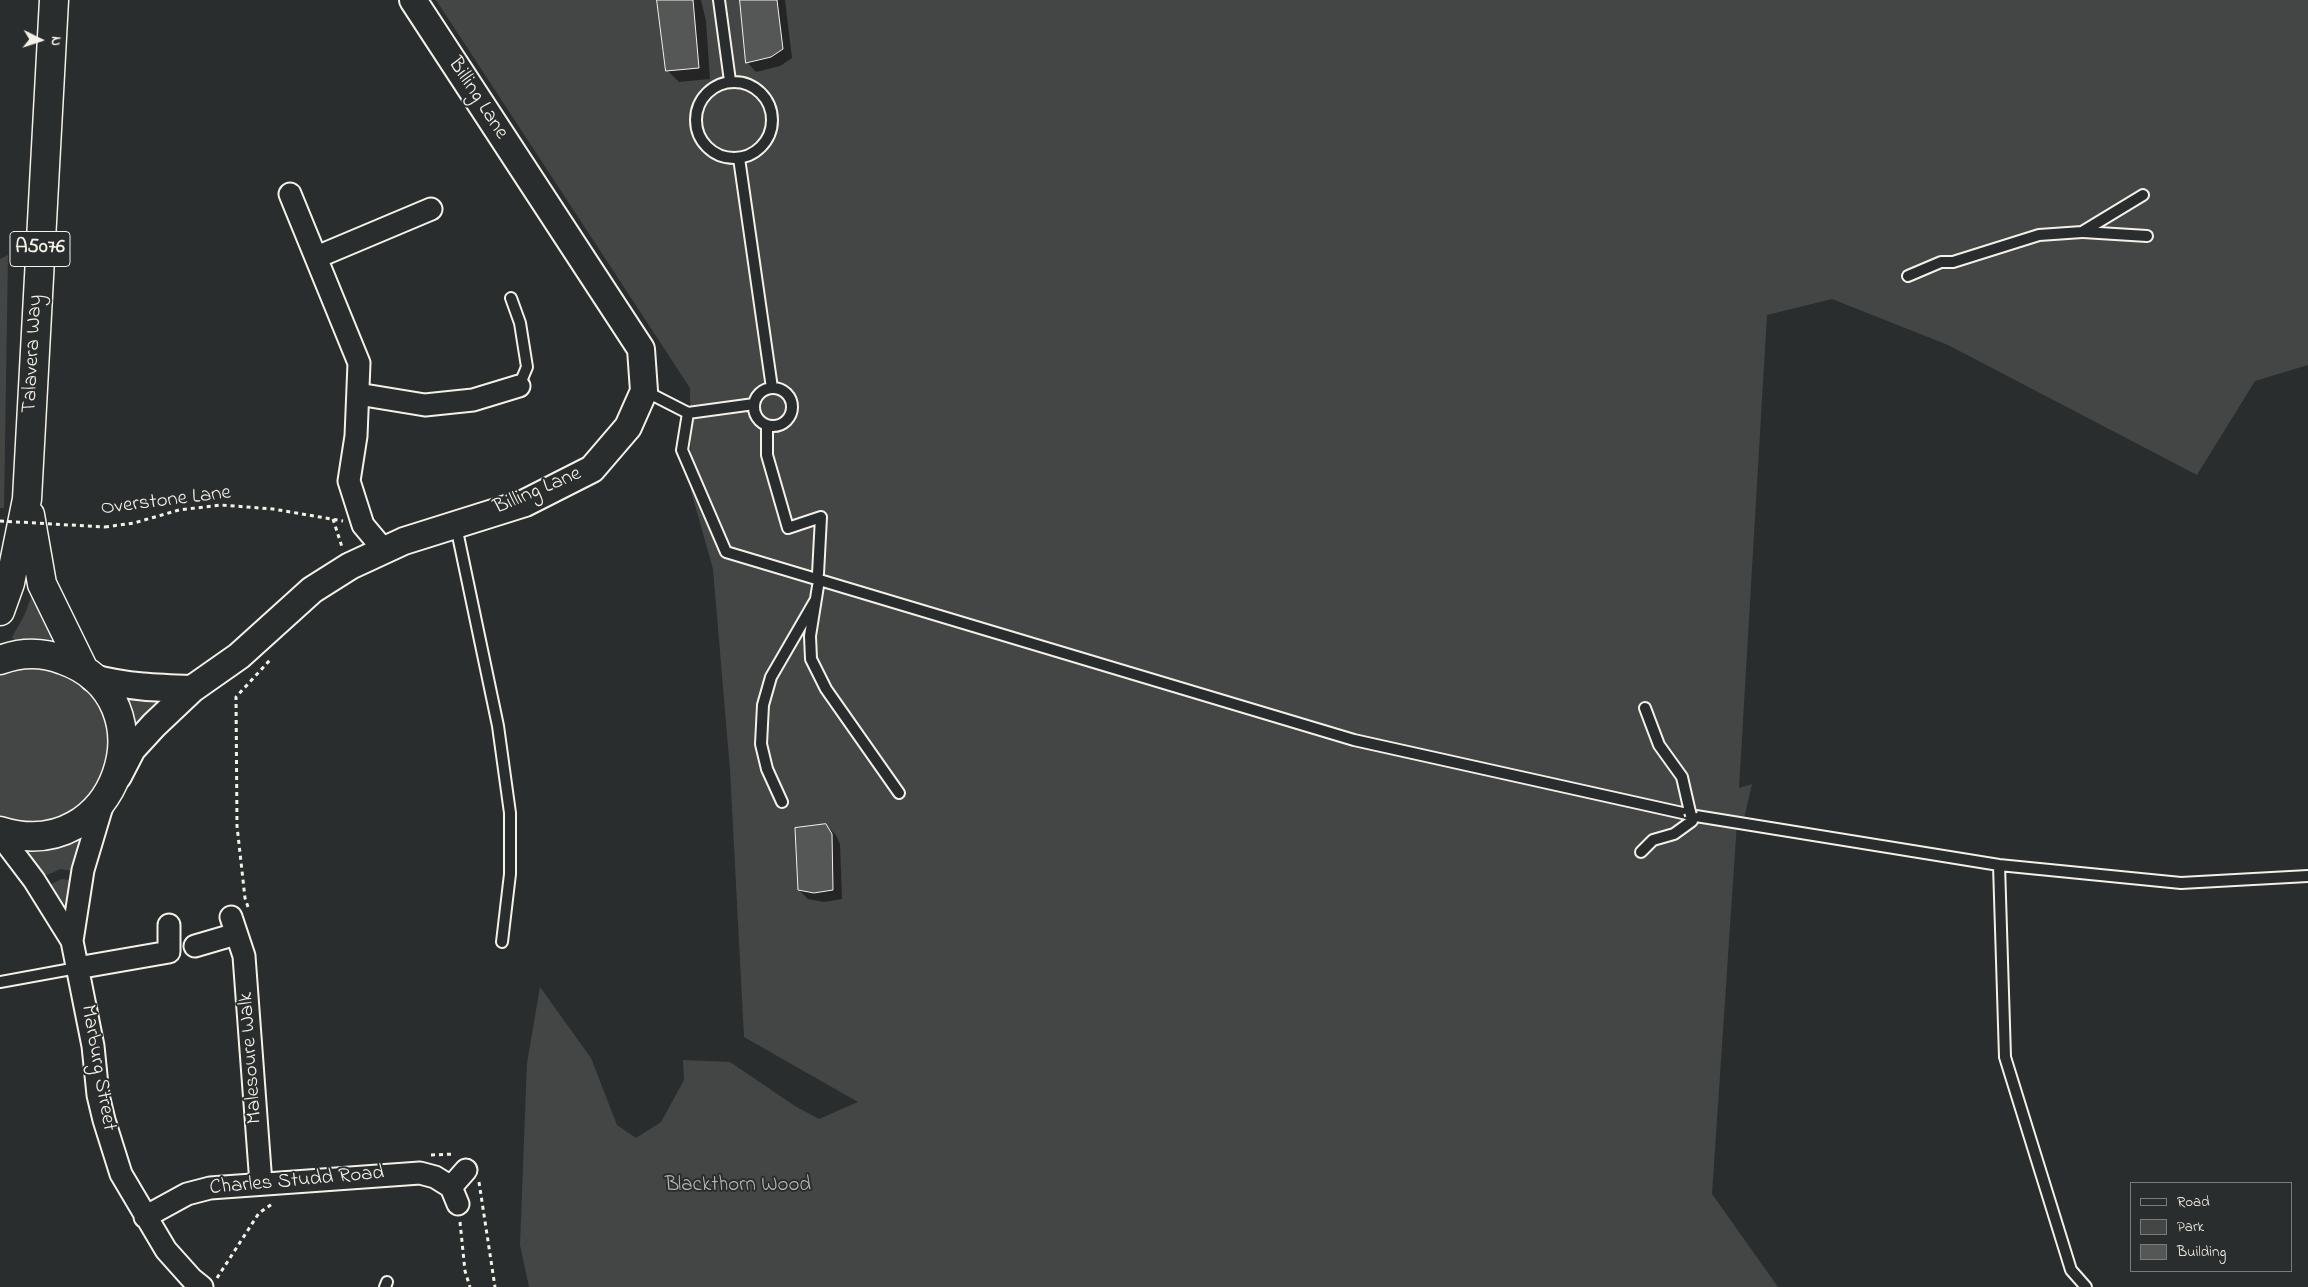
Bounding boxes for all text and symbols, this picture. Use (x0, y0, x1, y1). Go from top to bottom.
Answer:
north arrow (15, 15, 65, 65)
text: N (45, 36, 66, 47)
street label: Billing Lane (441, 53, 513, 145)
road number: A5076 (10, 232, 70, 266)
street label: Talavera Way (18, 294, 50, 414)
street label: Billing Lane (490, 462, 586, 522)
street label: Overstone Lane (99, 482, 233, 522)
street label: Malesoure Walk (235, 991, 269, 1125)
street label: Marburg Street (73, 1003, 121, 1133)
street label: Charles Studd Road (209, 1162, 385, 1202)
park label: Blackthorn Wood (665, 1174, 811, 1200)
legend (2130, 1182, 2293, 1272)
text: Road (2177, 1191, 2210, 1213)
text: Park (2177, 1216, 2204, 1238)
text: Building (2177, 1241, 2226, 1263)

